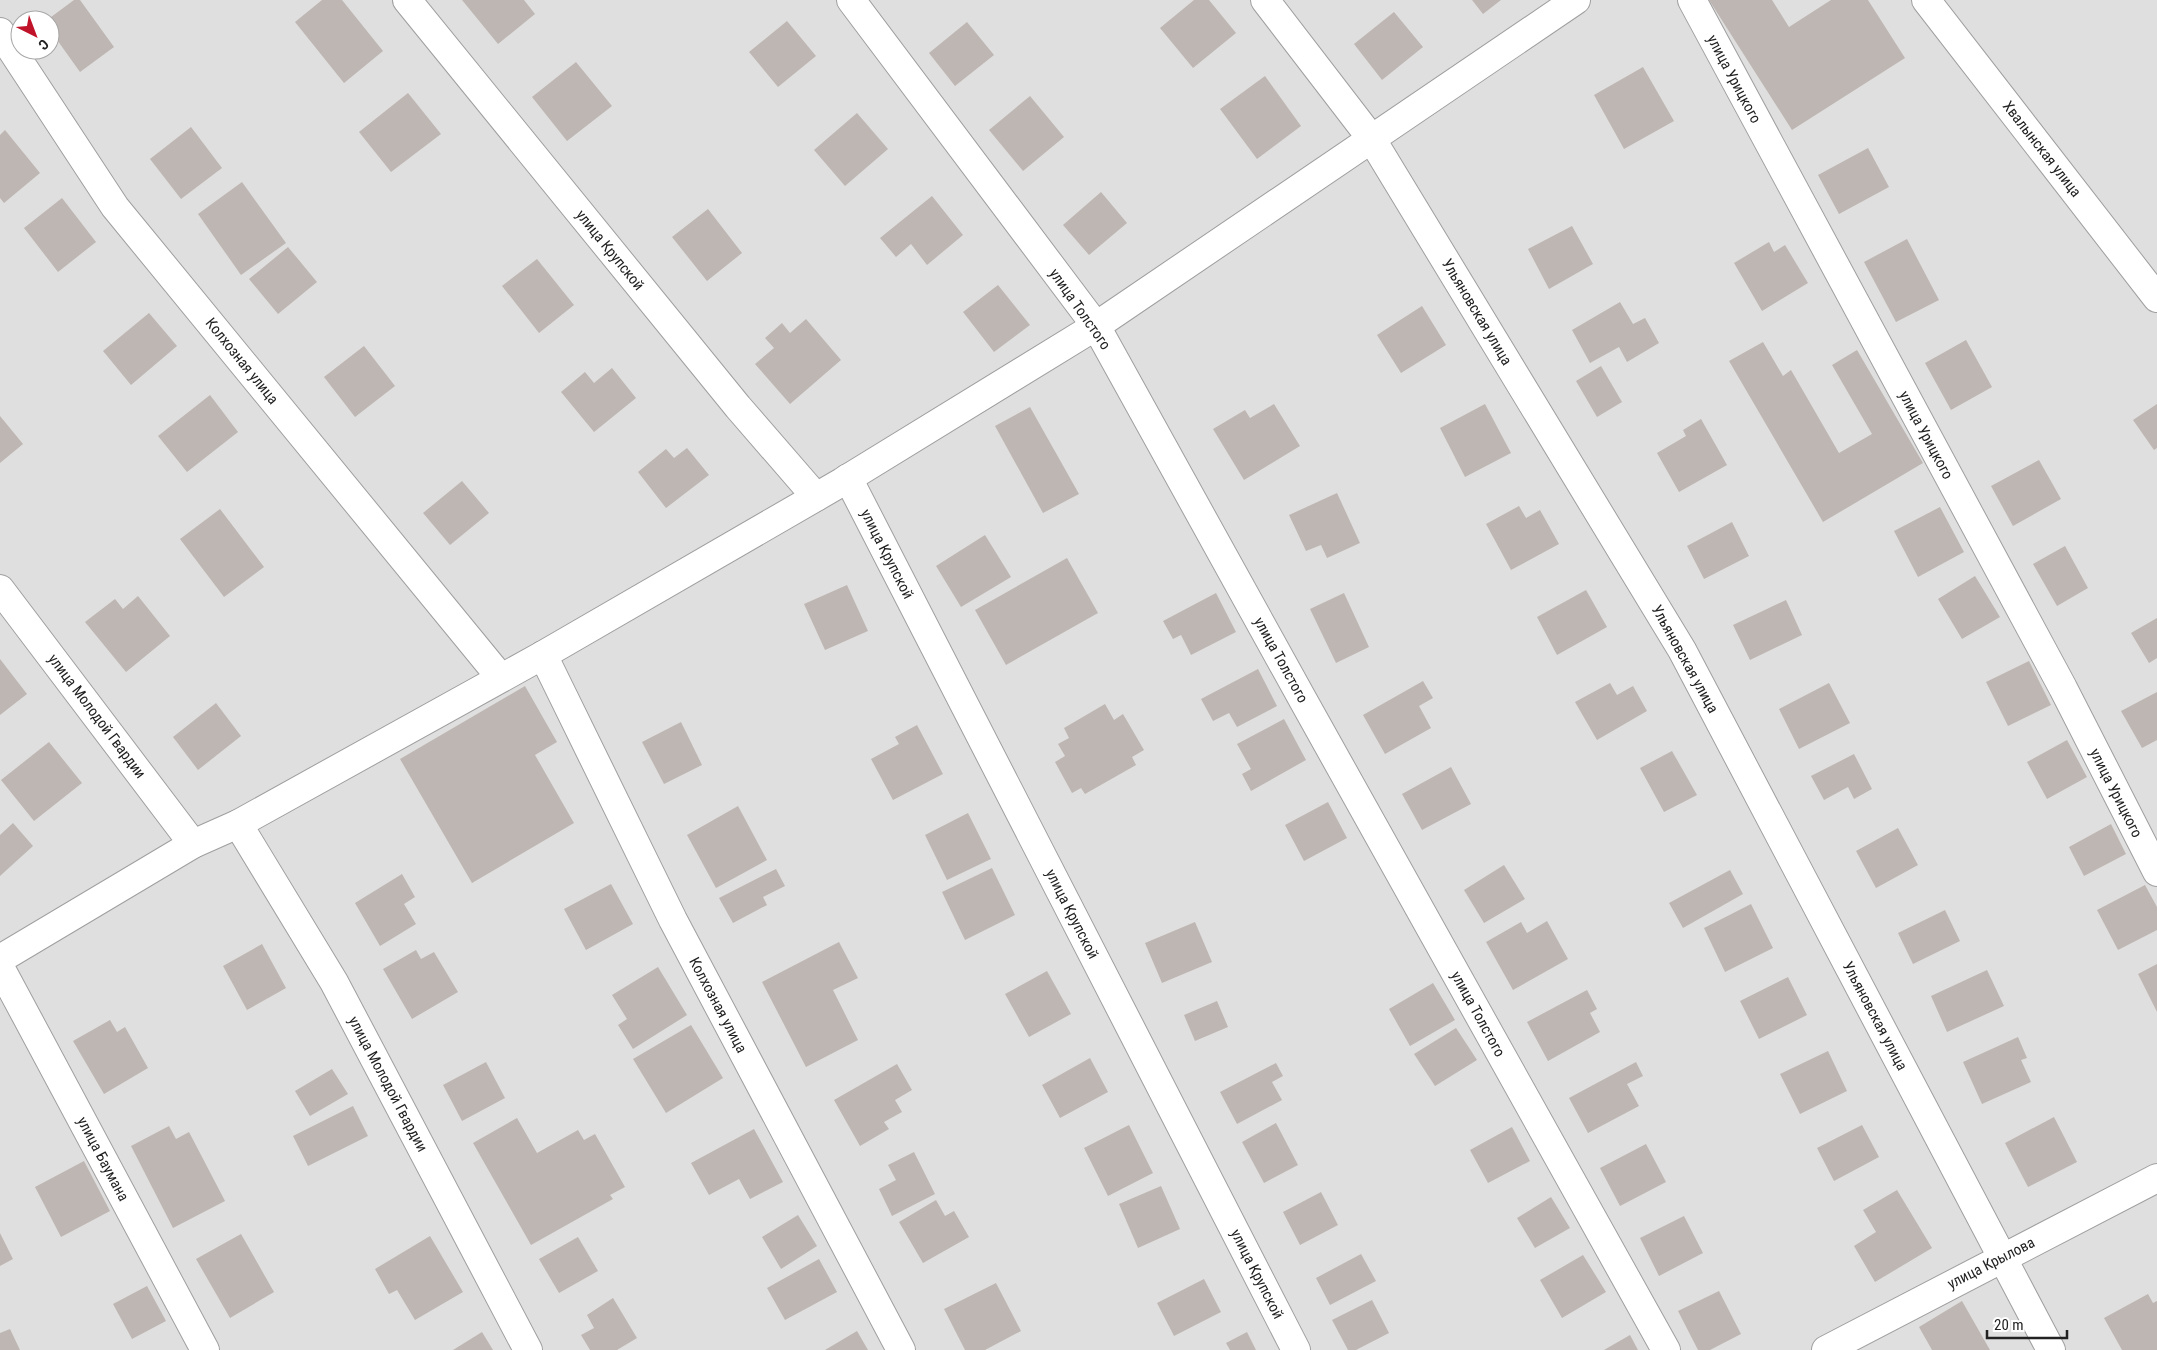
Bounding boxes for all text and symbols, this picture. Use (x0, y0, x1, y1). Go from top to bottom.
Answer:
north arrow (10, 10, 60, 60)
street label: улица Урицкого (1703, 32, 1765, 126)
text: С (35, 36, 52, 53)
street label: Хвалынская улица (1999, 97, 2085, 201)
street label: улица Крупской (572, 206, 648, 294)
street label: Ульяновская улица (1438, 256, 1516, 368)
street label: улица Толстого (1045, 265, 1115, 353)
street label: Колхозная улица (202, 314, 282, 408)
street label: улица Урицкого (1895, 388, 1957, 482)
street label: улица Крупской (857, 506, 917, 602)
street label: Ульяновская улица (1648, 602, 1722, 716)
street label: улица Толстого (1250, 614, 1312, 706)
street label: улица Молодой Гвардии (44, 650, 150, 782)
street label: улица Урицкого (2086, 745, 2146, 841)
street label: улица Крупской (1042, 866, 1102, 962)
street label: Колхозная улица (685, 954, 751, 1056)
street label: Ульяновская улица (1839, 958, 1911, 1074)
street label: улица Толстого (1447, 968, 1509, 1060)
street label: улица Молодой Гвардии (345, 1013, 431, 1155)
street label: улица Баумана (73, 1114, 133, 1204)
street label: улица Крупской (1227, 1226, 1287, 1322)
street label: улица Крылова (1944, 1233, 2038, 1293)
scale bar (1987, 1308, 2067, 1340)
text: 20 m (1994, 1316, 2024, 1334)

